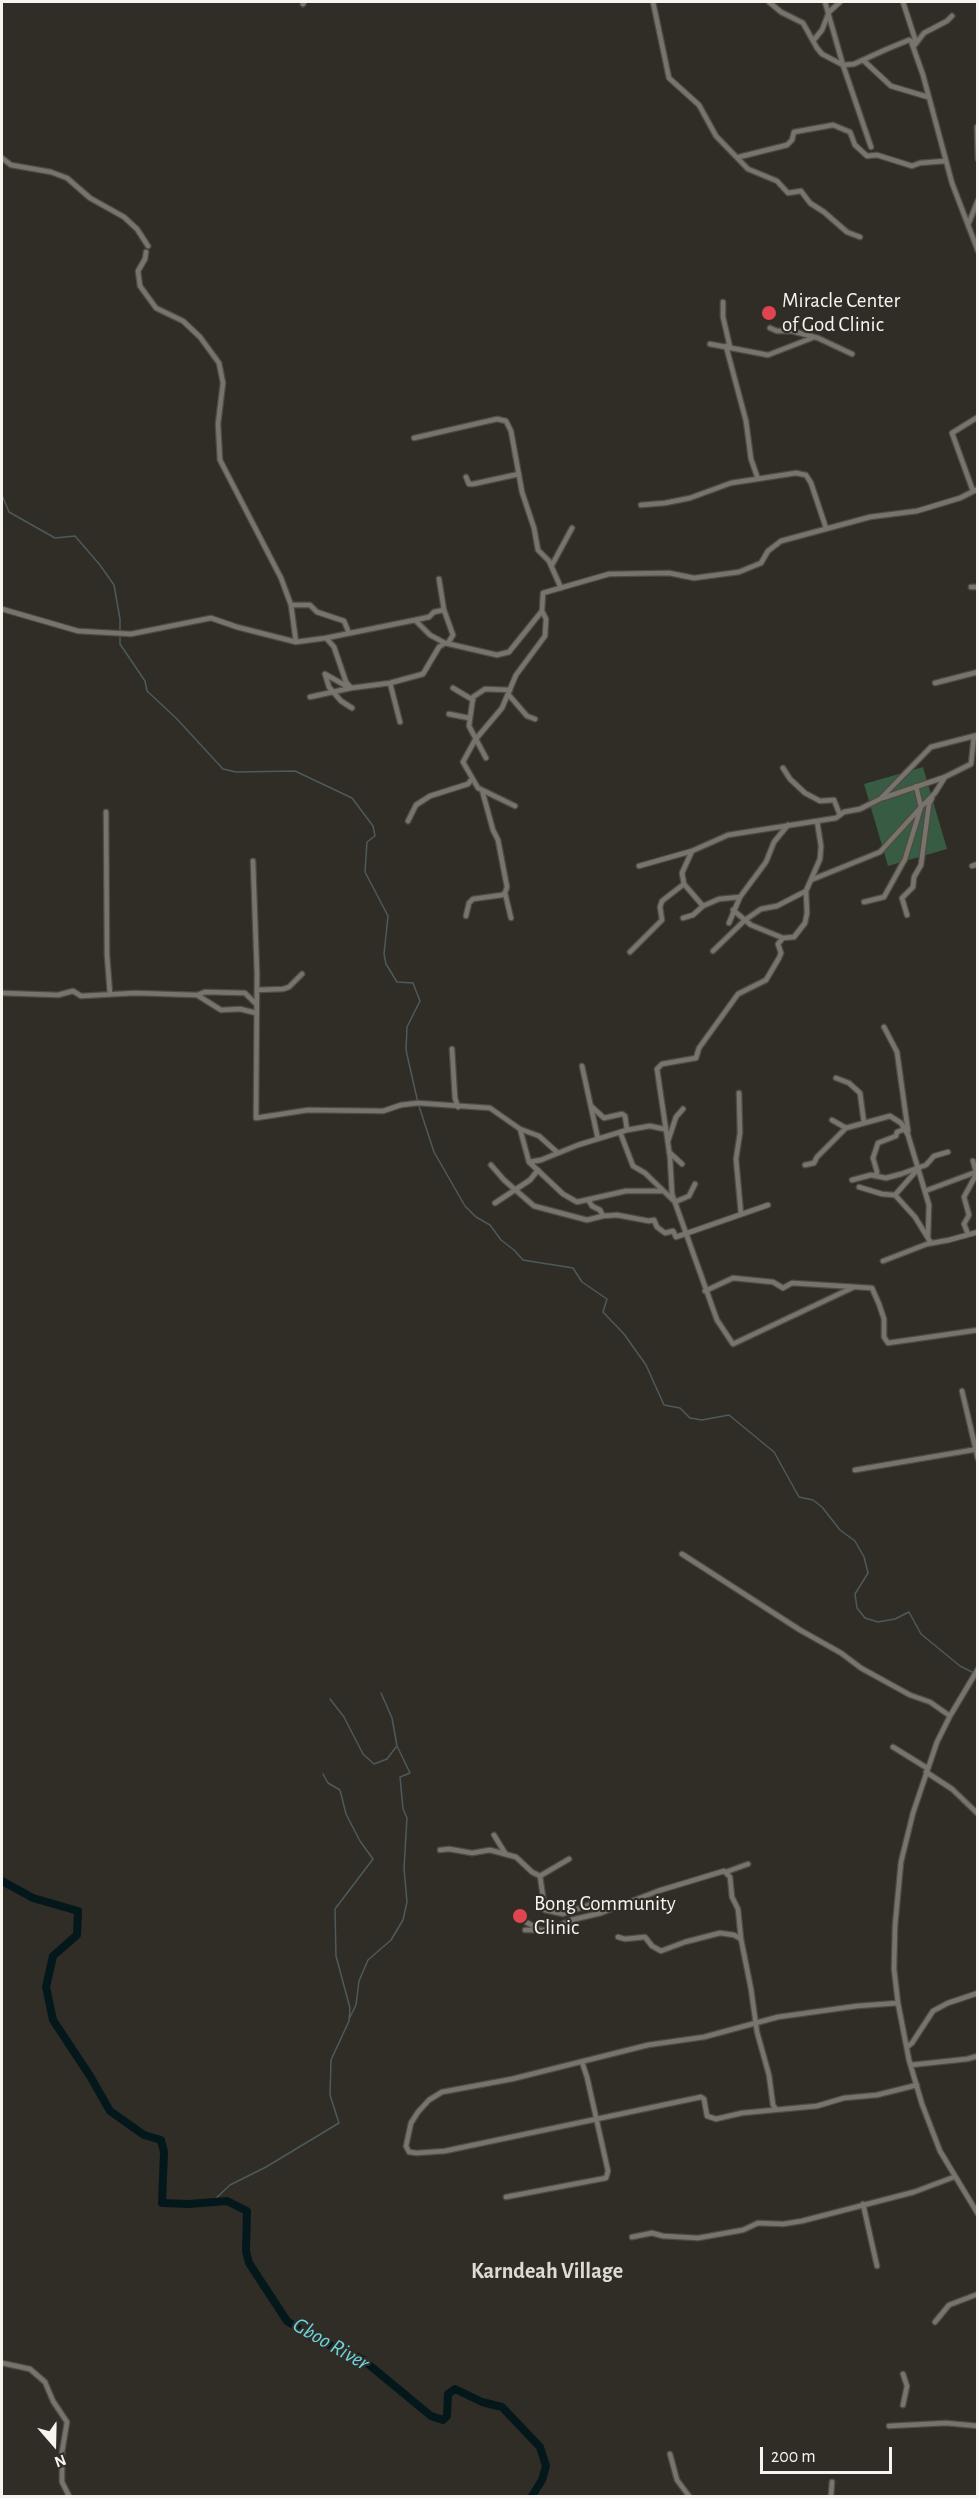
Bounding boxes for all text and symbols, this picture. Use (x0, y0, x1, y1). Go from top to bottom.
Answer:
place label: Miracle Center of God Clinic (782, 288, 900, 338)
marker: Miracle Center of God Clinic (760, 304, 778, 322)
place label: Bong Community Clinic (534, 1891, 676, 1941)
marker: Bong Community Clinic (511, 1907, 529, 1925)
district label: Karndeah Village (471, 2258, 623, 2284)
water label: Gboo River (288, 2312, 374, 2376)
north arrow (24, 2414, 84, 2474)
scale bar (763, 2435, 895, 2473)
text: 200 m (771, 2448, 816, 2466)
text: N (52, 2451, 68, 2470)

